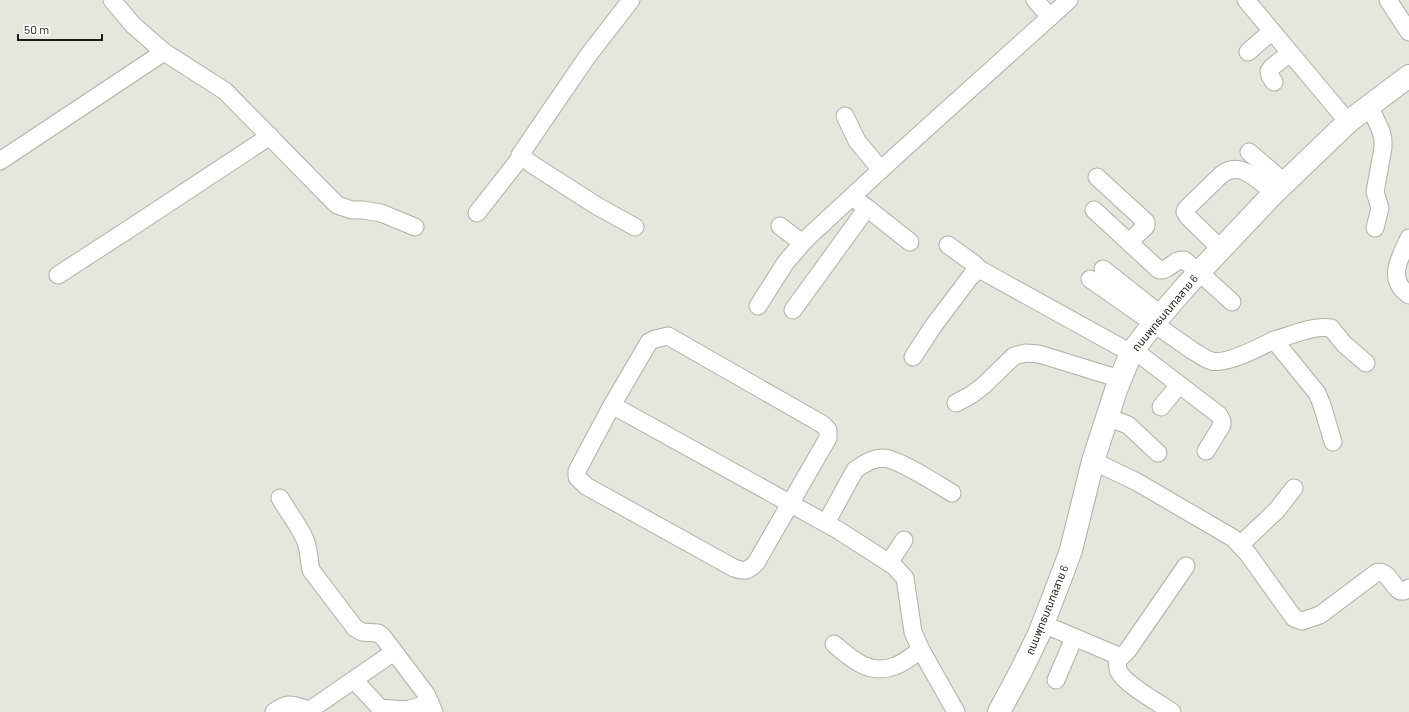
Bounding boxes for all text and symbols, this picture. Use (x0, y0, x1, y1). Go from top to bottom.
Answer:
scale bar (18, 16, 102, 42)
text: 50 m (24, 22, 49, 36)
street label: ถนนพุทธมณฑลสาย 6 (1129, 272, 1201, 354)
street label: ถนนพุทธมณฑลสาย 6 (1023, 563, 1072, 657)

